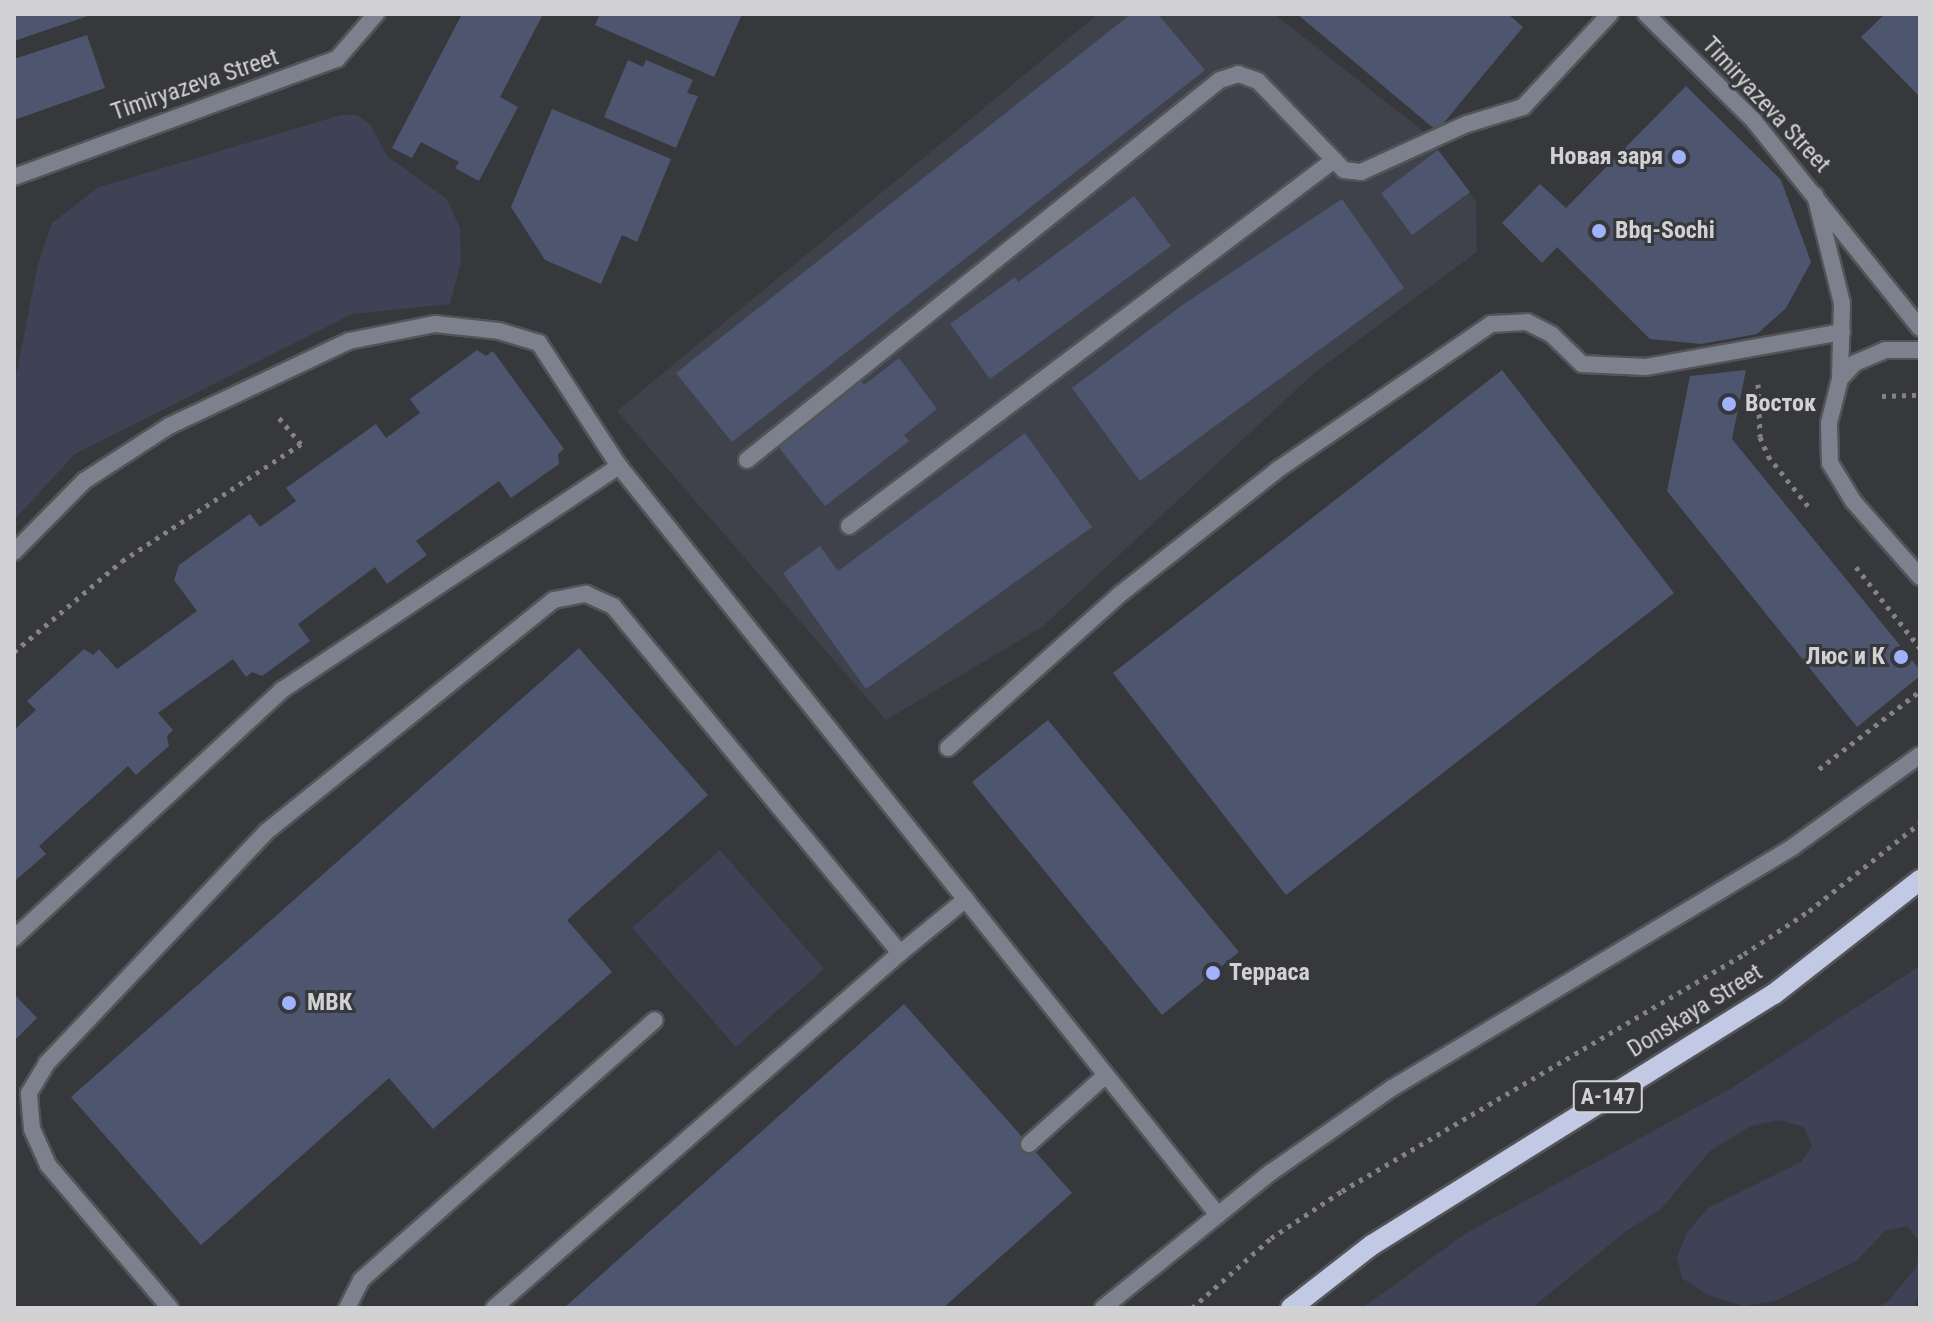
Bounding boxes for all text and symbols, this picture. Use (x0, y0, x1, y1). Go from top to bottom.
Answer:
street label: Timiryazeva Street (1696, 31, 1836, 179)
street label: Timiryazeva Street (107, 43, 283, 127)
place label: Новая заря (1550, 143, 1663, 171)
marker: Новая заря (1670, 148, 1688, 166)
place label: Bbq-Sochi (1615, 217, 1715, 245)
marker: Bbq-Sochi (1590, 222, 1608, 240)
place label: Восток (1745, 390, 1816, 418)
marker: Восток (1720, 395, 1738, 413)
place label: Люс и К (1806, 643, 1885, 671)
marker: Люс и К (1892, 648, 1910, 666)
street label: Donskaya Street (1622, 958, 1768, 1064)
place label: Терраса (1229, 959, 1310, 987)
marker: Терраса (1204, 964, 1222, 982)
place label: МВК (307, 989, 352, 1017)
marker: МВК (278, 992, 300, 1014)
road number: А-147 (1572, 1079, 1644, 1115)

